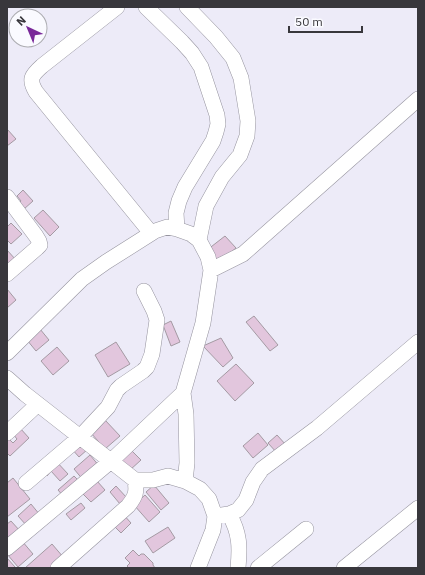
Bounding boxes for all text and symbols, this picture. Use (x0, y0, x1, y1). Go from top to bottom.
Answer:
north arrow (8, 8, 48, 48)
scale bar (289, 8, 362, 34)
text: N (13, 13, 29, 29)
text: 50 m (295, 14, 323, 29)

